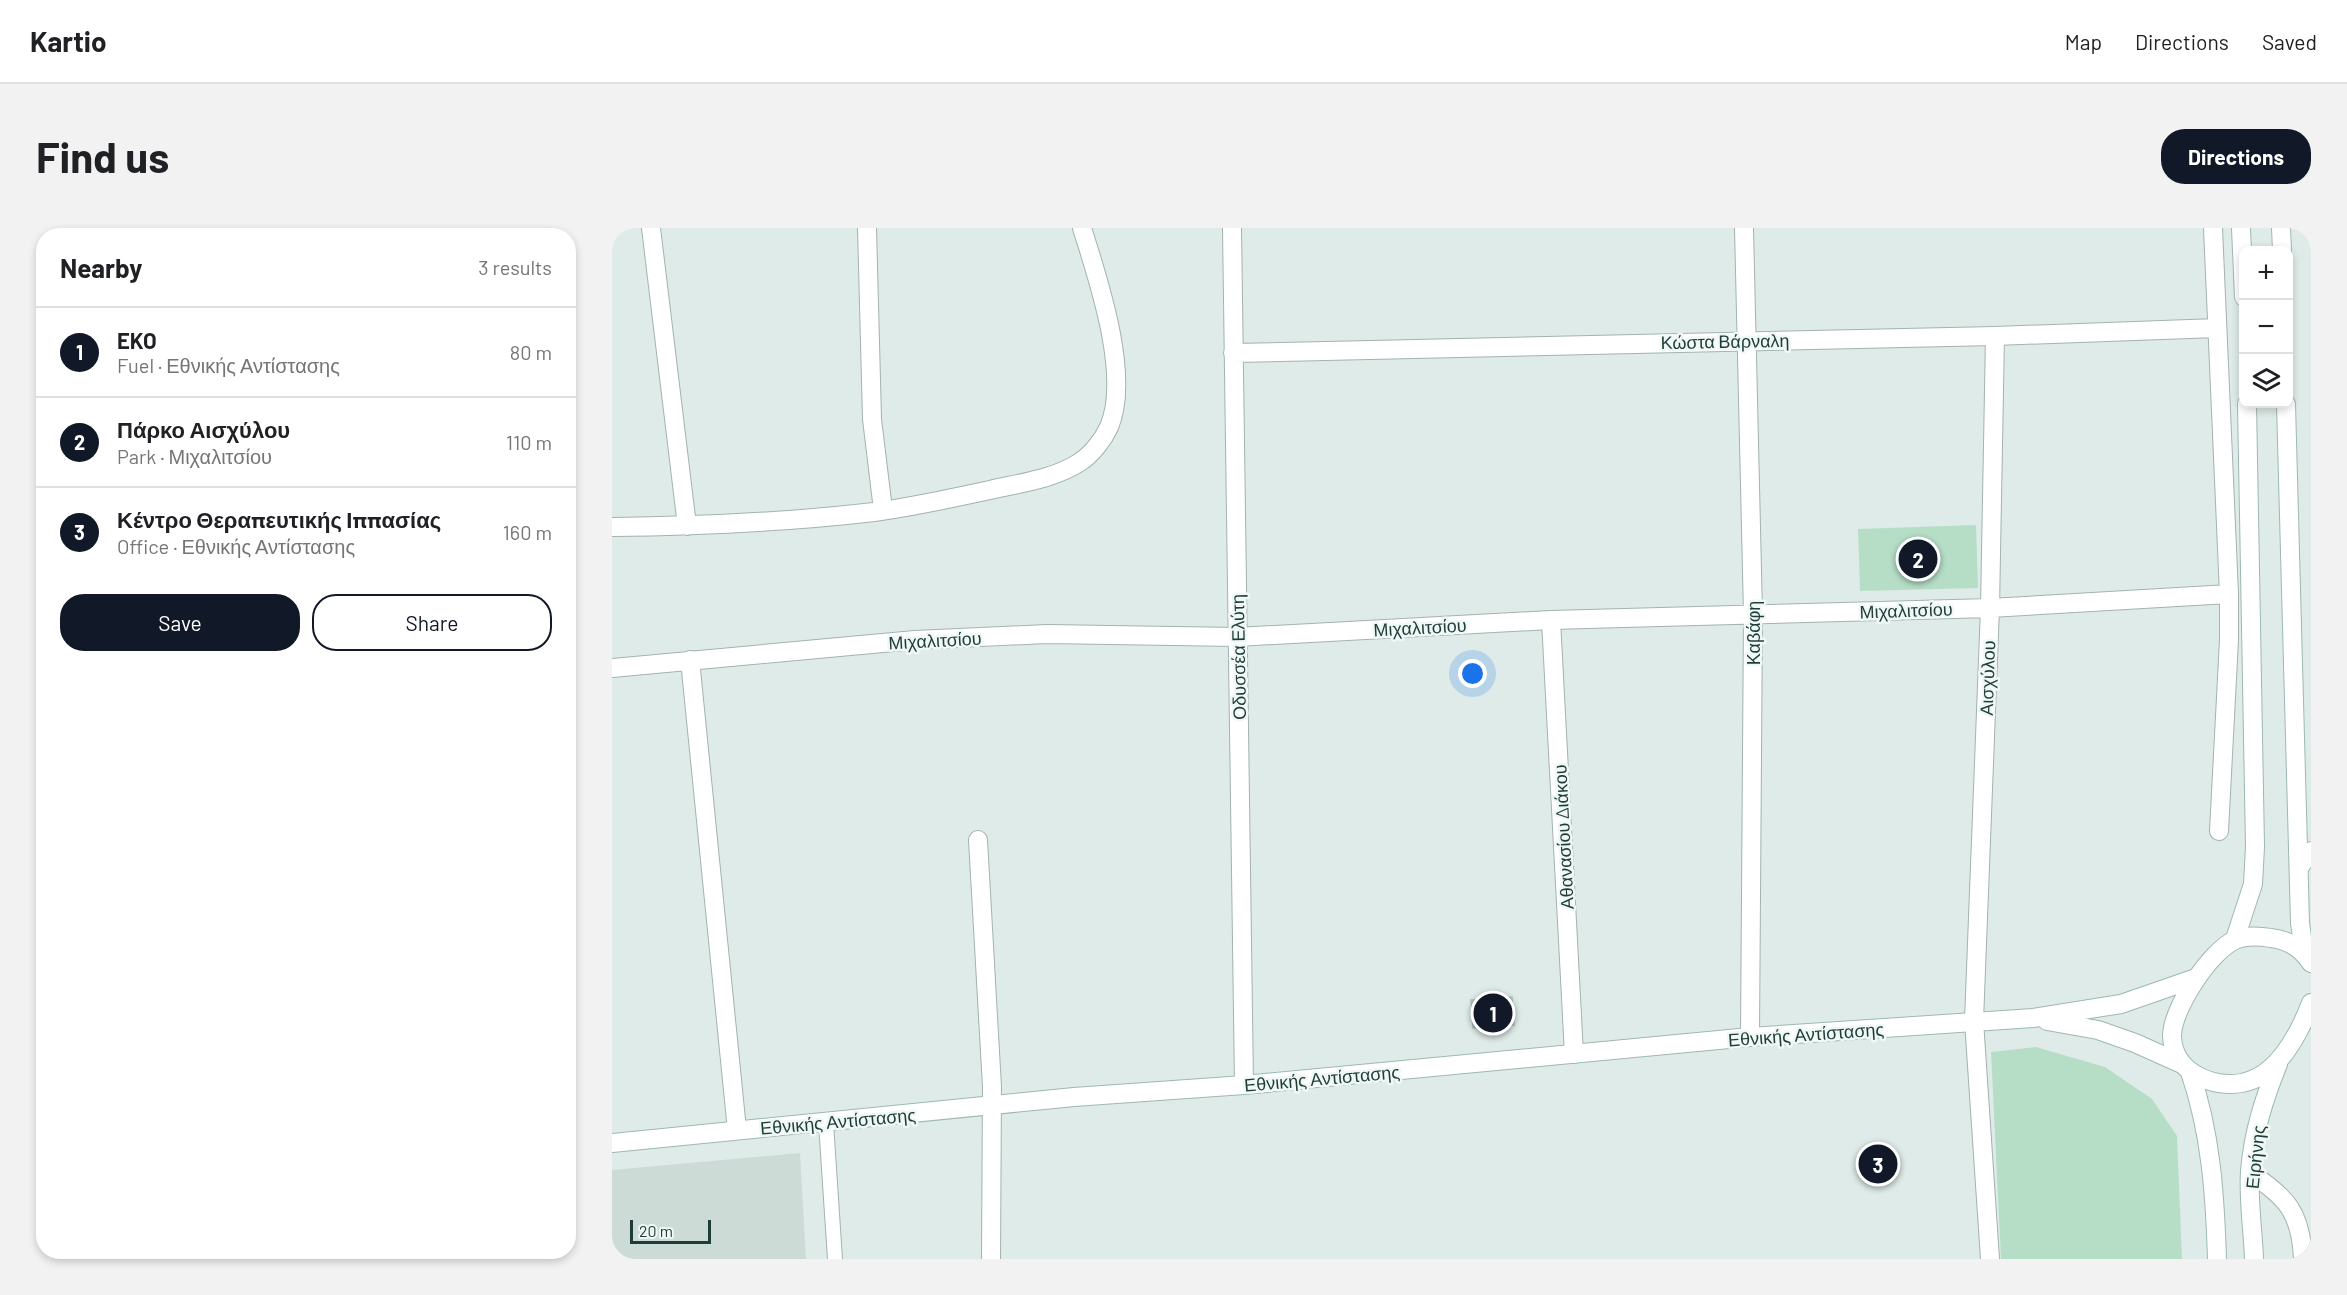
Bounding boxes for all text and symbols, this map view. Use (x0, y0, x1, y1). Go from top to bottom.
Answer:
text: Kartio (30, 24, 107, 58)
text: Map (2065, 29, 2102, 54)
text: Directions (2135, 29, 2229, 54)
text: Saved (2262, 29, 2317, 54)
button: Directions (2161, 129, 2311, 184)
text: Find us (36, 131, 169, 181)
map controls (2239, 246, 2293, 408)
button: + (2239, 246, 2293, 300)
text: Nearby (60, 252, 142, 283)
text: 3 results (478, 255, 552, 279)
button: − (2239, 300, 2293, 354)
text: EKO (117, 327, 157, 353)
street label: Κώστα Βάρναλη (1660, 329, 1790, 353)
text: 1 (76, 340, 83, 364)
text: 80 m (510, 340, 552, 364)
text: Fuel · Εθνικής Αντίστασης (117, 353, 340, 377)
button: layers (2239, 354, 2293, 408)
text: Πάρκο Αισχύλου (117, 416, 290, 442)
text: 2 (74, 430, 85, 454)
text: 110 m (506, 430, 552, 454)
text: Park · Μιχαλιτσίου (117, 444, 272, 468)
text: Κέντρο Θεραπευτικής Ιππασίας (117, 506, 441, 532)
text: 3 (74, 520, 85, 544)
text: 160 m (503, 520, 552, 544)
text: Office · Εθνικής Αντίστασης (117, 534, 355, 558)
pin: 2 (1898, 536, 1938, 582)
button: Save (60, 594, 300, 651)
button: Share (312, 594, 552, 651)
street label: Οδυσσέα Ελύτη (1226, 594, 1250, 720)
street label: Μιχαλιτσίου (1859, 597, 1953, 623)
street label: Καβάφη (1742, 601, 1764, 665)
street label: Μιχαλιτσίου (1373, 614, 1467, 640)
street label: Μιχαλιτσίου (888, 627, 982, 653)
street label: Αισχύλου (1975, 640, 1999, 716)
your location (1458, 659, 1487, 688)
street label: Αθανασίου Διάκου (1548, 764, 1578, 910)
pin: 1 (1474, 990, 1512, 1036)
street label: Εθνικής Αντίστασης (1727, 1018, 1885, 1050)
street label: Εθνικής Αντίστασης (1243, 1060, 1401, 1096)
street label: Εθνικής Αντίστασης (759, 1103, 917, 1139)
street label: Ειρήνης (2241, 1124, 2269, 1190)
pin: 3 (1858, 1142, 1898, 1186)
scale bar (630, 1217, 711, 1244)
text: 20 m (639, 1221, 673, 1240)

